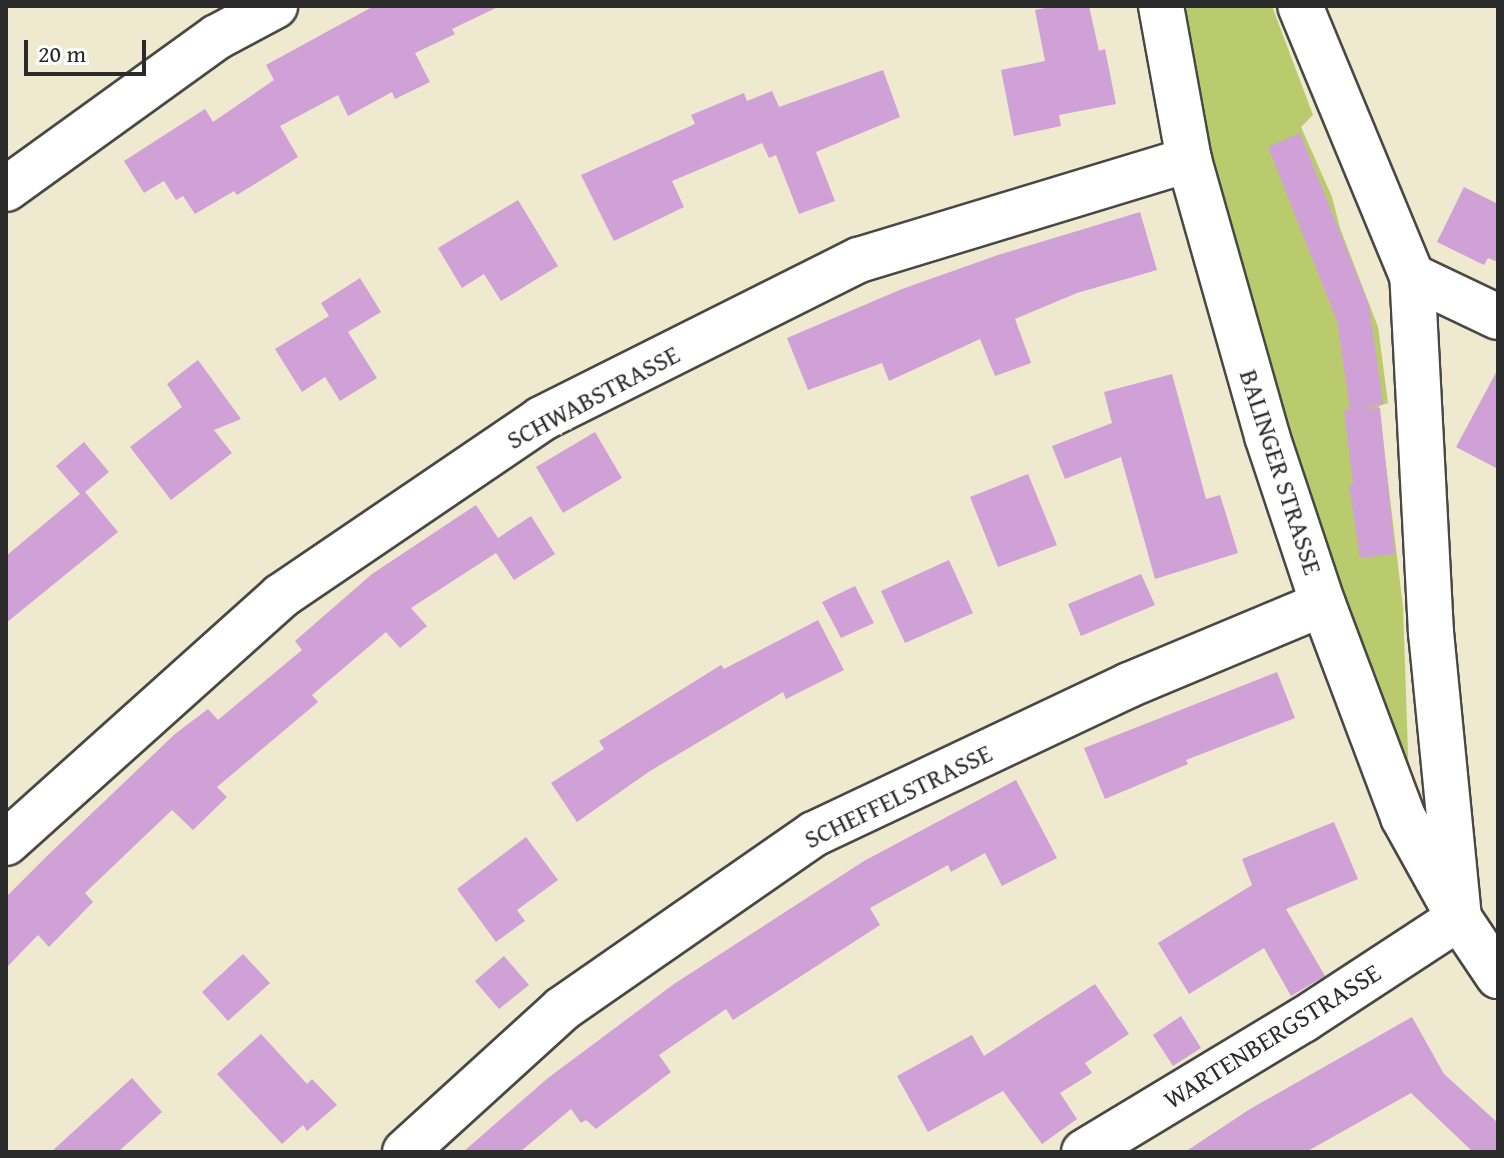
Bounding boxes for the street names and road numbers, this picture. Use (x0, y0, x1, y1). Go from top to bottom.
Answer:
street label: SCHWABSTRASSE (501, 338, 685, 456)
street label: BALINGER STRASSE (1233, 365, 1329, 579)
street label: SCHEFFELSTRASSE (799, 737, 997, 855)
street label: WARTENBERGSTRASSE (1158, 957, 1386, 1115)

